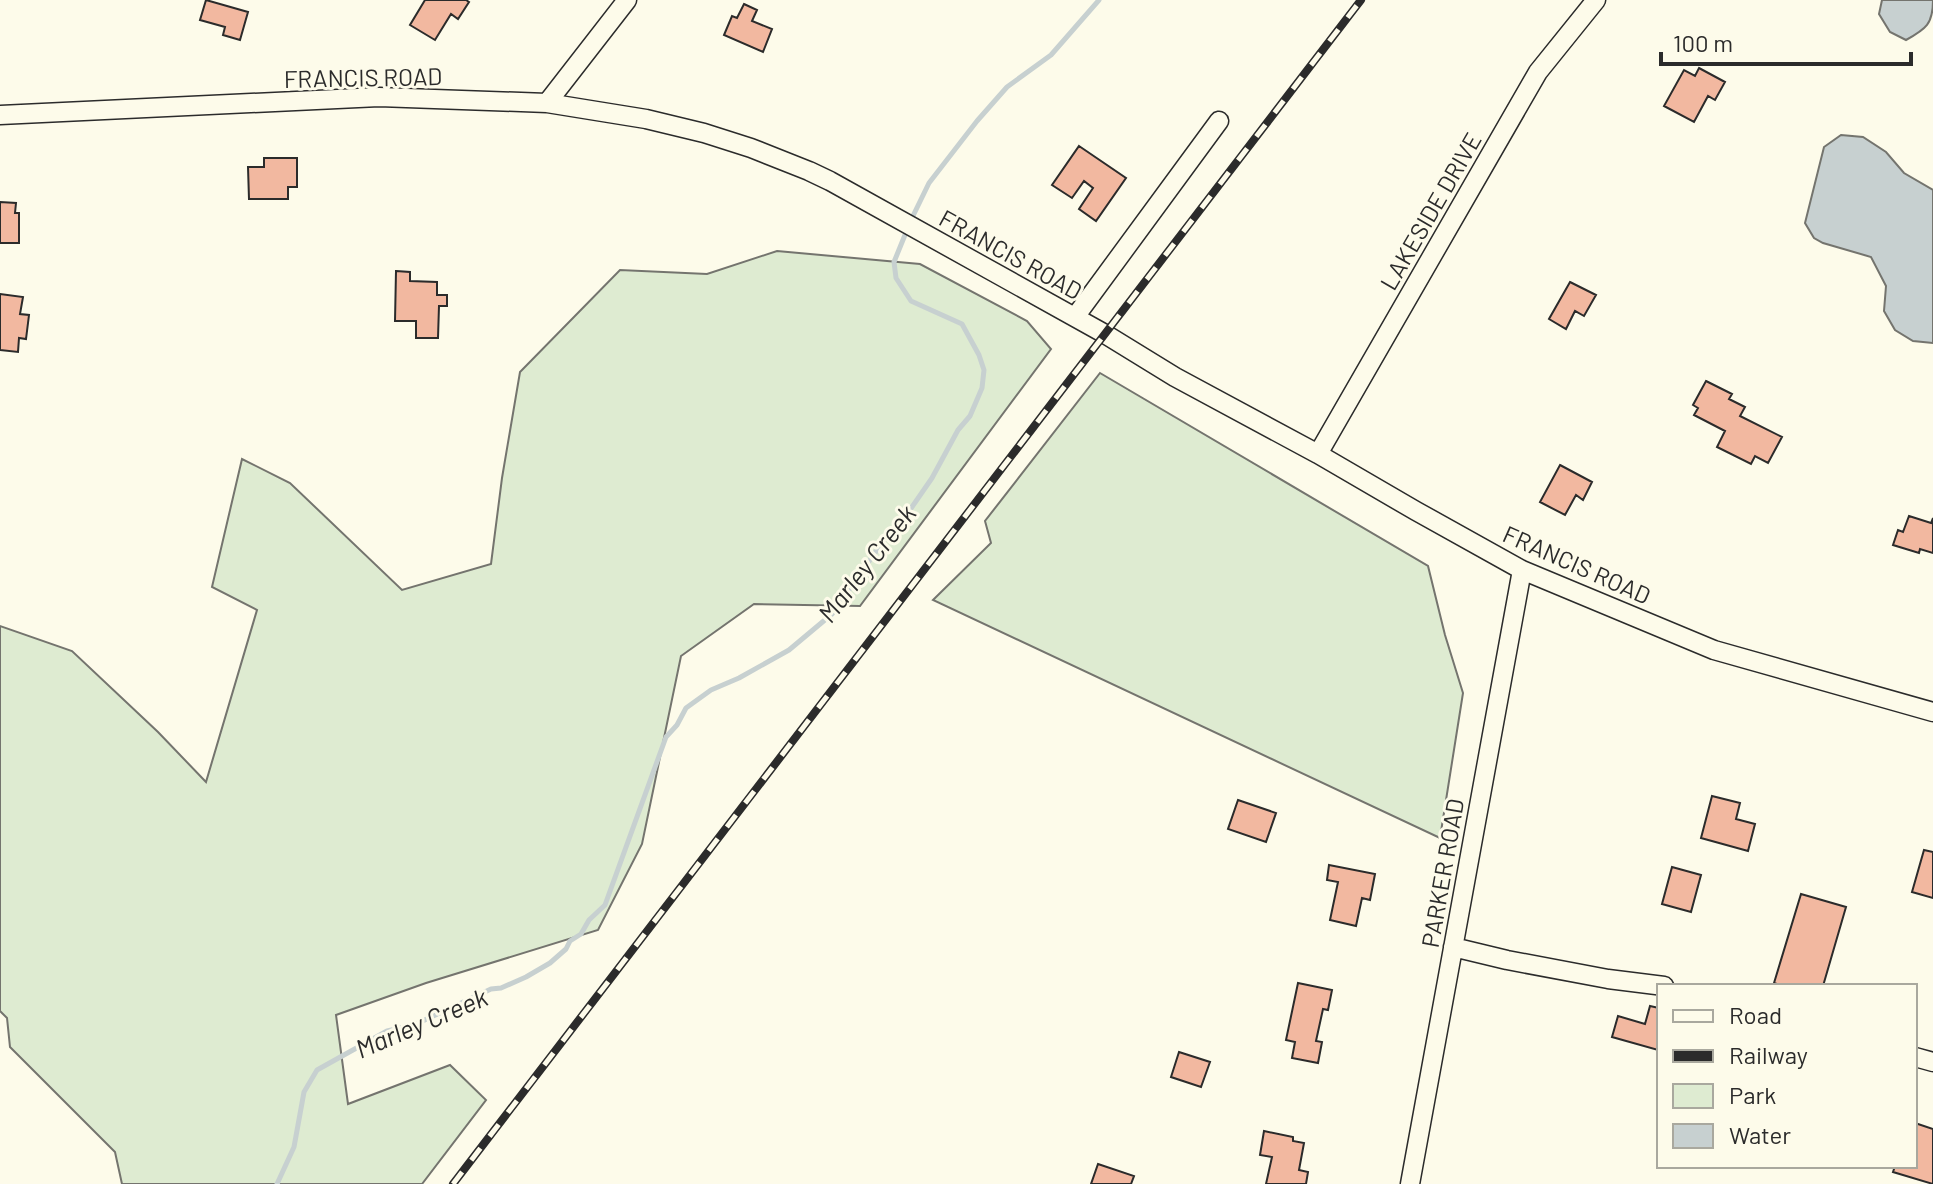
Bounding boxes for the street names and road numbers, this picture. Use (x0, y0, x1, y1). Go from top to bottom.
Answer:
street label: FRANCIS ROAD (283, 61, 443, 93)
street label: LAKESIDE DRIVE (1373, 127, 1487, 295)
street label: FRANCIS ROAD (935, 203, 1087, 305)
street label: FRANCIS ROAD (1499, 519, 1655, 609)
street label: PARKER ROAD (1415, 796, 1469, 950)

